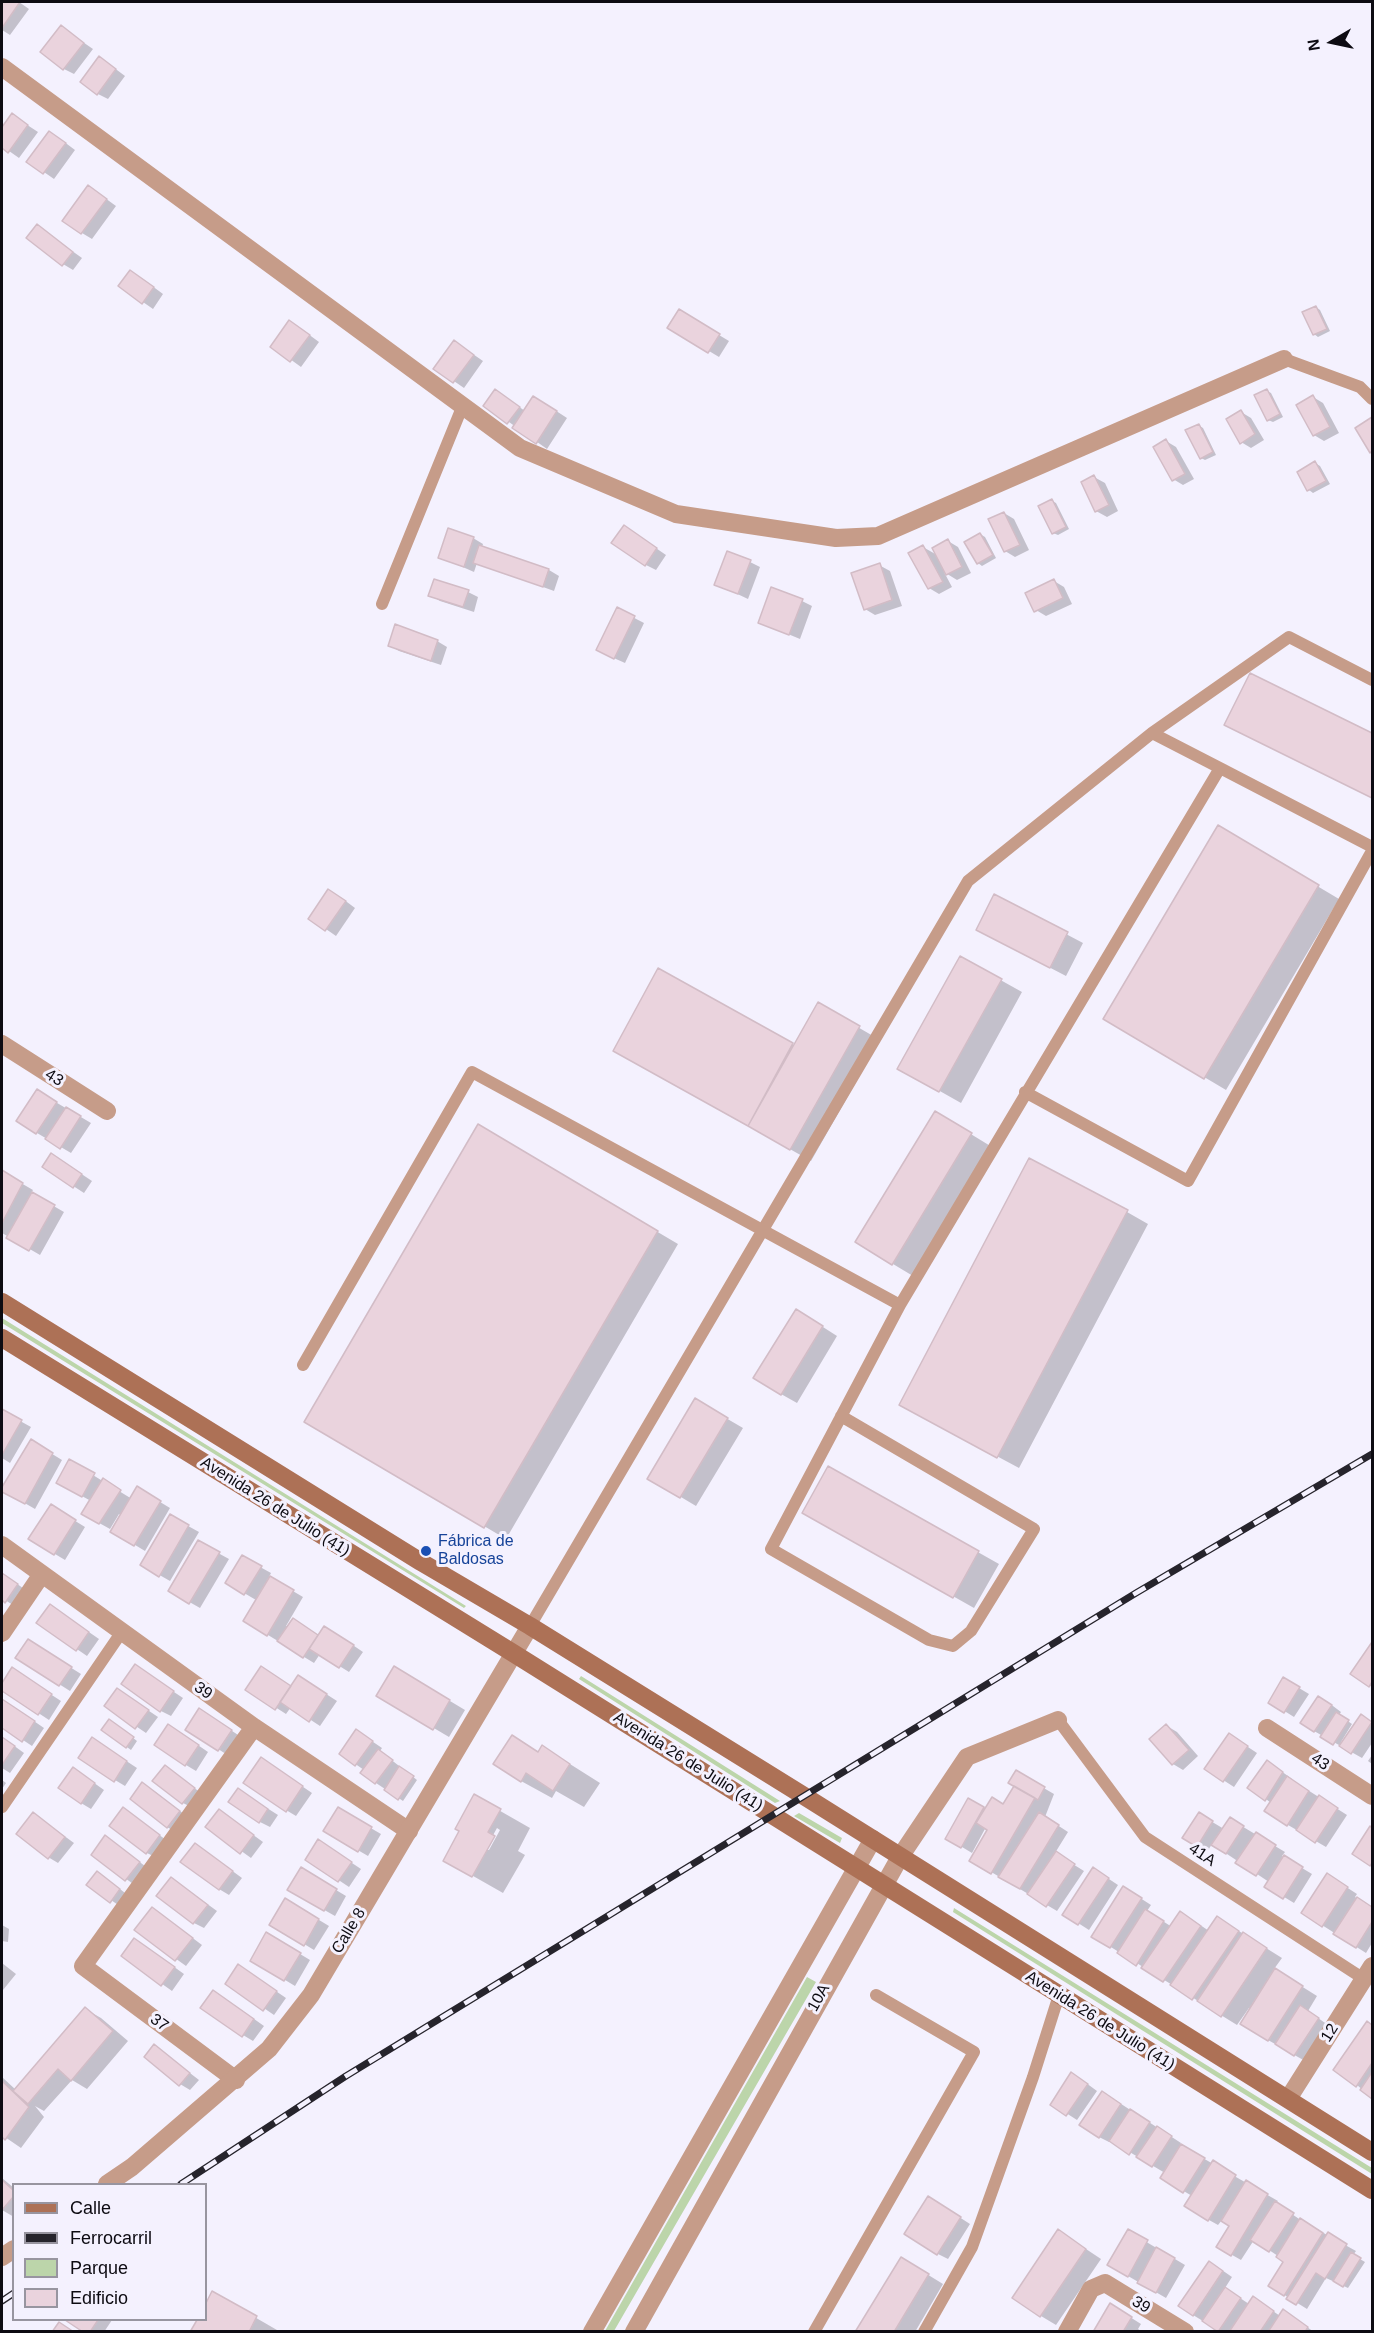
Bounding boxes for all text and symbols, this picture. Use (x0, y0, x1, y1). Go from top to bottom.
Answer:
north arrow (1302, 12, 1362, 72)
text: N (1304, 38, 1323, 52)
street label: 43 (41, 1065, 67, 1091)
street label: Avenida 26 de Julio (41) (197, 1453, 353, 1561)
place label: Fábrica de Baldosas (438, 1532, 514, 1570)
marker: Fábrica de Baldosas (419, 1544, 433, 1558)
street label: 39 (190, 1678, 216, 1704)
street label: Avenida 26 de Julio (41) (610, 1708, 766, 1816)
street label: 43 (1307, 1749, 1333, 1775)
street label: 41A (1185, 1839, 1219, 1871)
street label: Calle 8 (328, 1905, 370, 1957)
street label: Avenida 26 de Julio (41) (1022, 1967, 1178, 2075)
street label: 10A (804, 1981, 834, 2015)
street label: 37 (146, 2010, 172, 2036)
street label: 12 (1317, 2020, 1343, 2046)
legend (12, 2183, 207, 2321)
text: Calle (70, 2198, 111, 2218)
text: Ferrocarril (70, 2228, 152, 2248)
text: Parque (70, 2258, 128, 2278)
text: Edificio (70, 2288, 128, 2308)
street label: 39 (1128, 2292, 1154, 2318)

